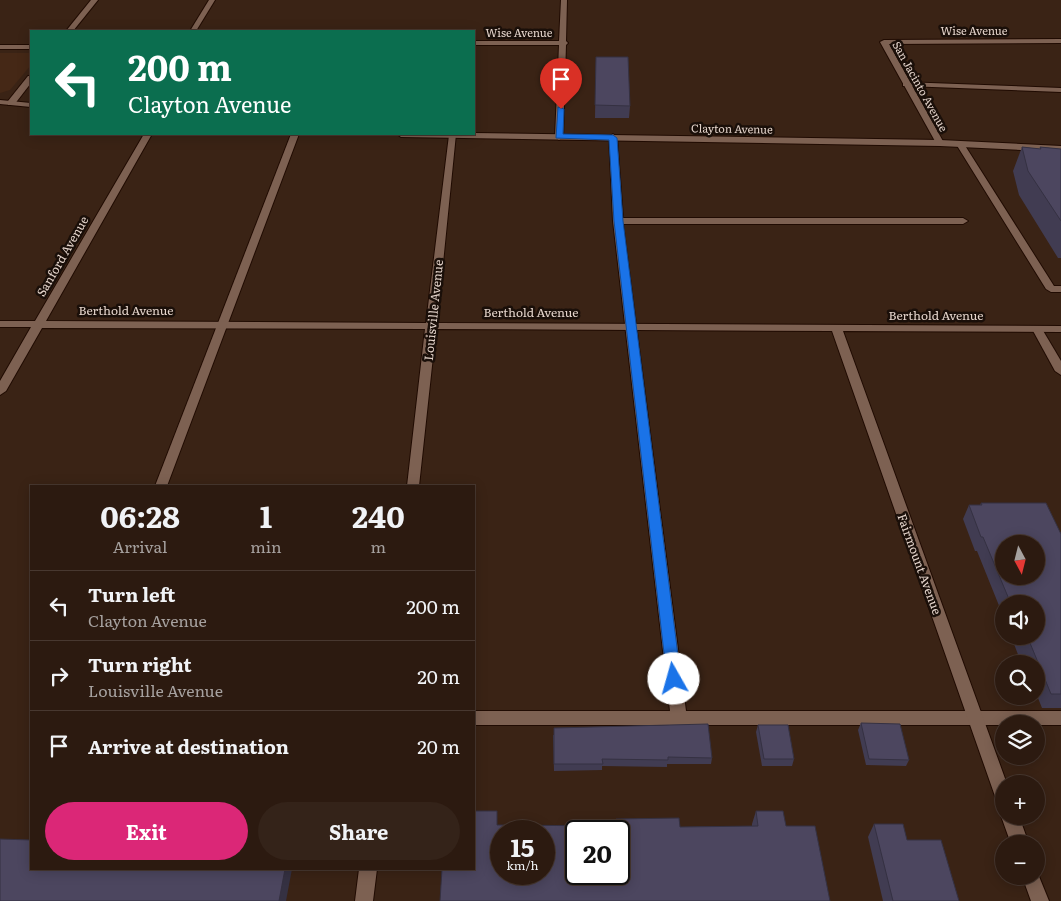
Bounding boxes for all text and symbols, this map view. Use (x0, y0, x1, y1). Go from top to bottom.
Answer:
street label: Wise Avenue (941, 22, 1008, 38)
street label: Wise Avenue (486, 24, 553, 40)
street label: San Jacinto Avenue (889, 38, 953, 134)
text: 200 m (128, 40, 232, 92)
icon: left (45, 50, 110, 115)
pin (540, 58, 582, 109)
icon: arrive (547, 65, 575, 93)
text: Clayton Avenue (128, 87, 292, 120)
street label: Clayton Avenue (691, 119, 773, 137)
street label: Sanford Avenue (32, 212, 92, 300)
street label: Louisville Avenue (419, 259, 447, 361)
street label: Berthold Avenue (78, 301, 174, 319)
street label: Berthold Avenue (483, 303, 579, 321)
street label: Berthold Avenue (888, 306, 984, 324)
text: 06:28 (100, 493, 180, 537)
text: 1 (260, 493, 272, 537)
text: 240 (352, 493, 405, 537)
street label: Fairmount Avenue (893, 511, 947, 617)
text: Arrival (113, 534, 167, 558)
text: min (250, 534, 282, 558)
text: m (371, 534, 386, 558)
north arrow (995, 535, 1045, 585)
map controls (995, 535, 1045, 885)
text: Turn left (88, 580, 175, 608)
icon: left (45, 592, 73, 620)
text: 200 m (406, 592, 460, 620)
button: sound (995, 595, 1045, 645)
text: Clayton Avenue (88, 608, 207, 632)
text: Turn right (88, 650, 192, 678)
position arrow (647, 652, 699, 704)
button: search (995, 655, 1045, 705)
icon: right (45, 662, 73, 690)
text: 20 m (417, 662, 460, 690)
text: Louisville Avenue (88, 678, 223, 702)
button: layers (995, 715, 1045, 765)
icon: arrive (45, 732, 73, 760)
text: Arrive at destination (88, 732, 289, 760)
text: 20 m (417, 732, 460, 760)
button: + (995, 775, 1045, 825)
button: Exit (45, 802, 248, 860)
button: Share (258, 802, 460, 860)
speed limit sign: 20 (565, 820, 630, 885)
text: 15 (511, 828, 534, 865)
button: − (995, 835, 1045, 885)
text: km/h (507, 856, 538, 874)

